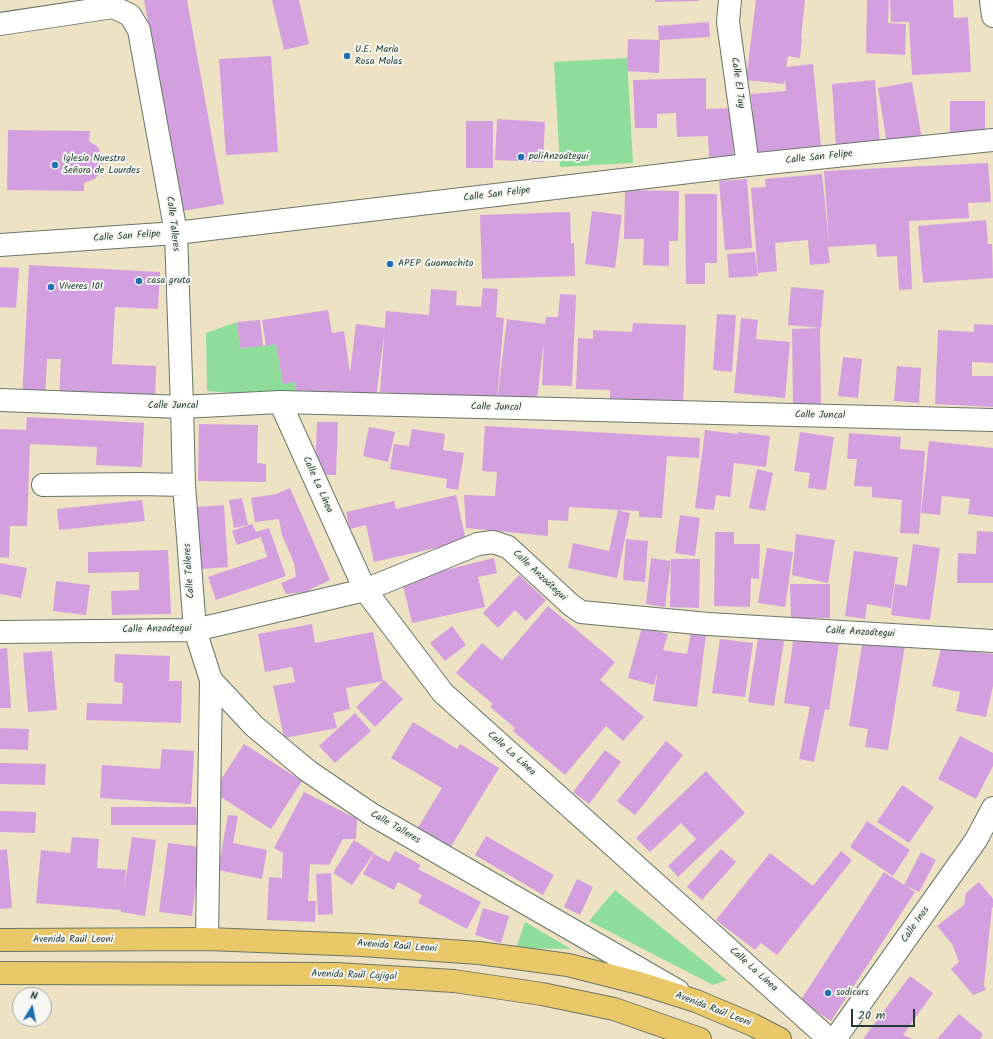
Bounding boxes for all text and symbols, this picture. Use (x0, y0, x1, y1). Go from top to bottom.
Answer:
place label: U.E. María Rosa Molas (355, 44, 402, 68)
marker: U.E. María Rosa Molas (342, 51, 352, 61)
street label: Calle El Tuy (727, 57, 747, 109)
street label: Calle San Felipe (785, 149, 853, 167)
place label: poliAnzoátegui (529, 151, 589, 163)
marker: poliAnzoátegui (516, 152, 526, 162)
place label: Iglesia Nuestra Señora de Lourdes (63, 153, 140, 176)
marker: Iglesia Nuestra Señora de Lourdes (50, 160, 60, 170)
street label: Calle San Felipe (463, 185, 531, 205)
street label: Calle Talleres (163, 196, 181, 252)
street label: Calle San Felipe (93, 229, 161, 245)
place label: APEP Guamachito (398, 258, 474, 270)
marker: APEP Guamachito (385, 259, 395, 269)
place label: casa gruta (147, 275, 191, 287)
marker: casa gruta (134, 276, 144, 286)
place label: Víveres 101 (59, 281, 103, 293)
marker: Víveres 101 (46, 282, 56, 292)
street label: Calle Juncal (148, 400, 198, 412)
street label: Calle Juncal (471, 402, 521, 414)
street label: Calle Juncal (795, 410, 845, 422)
street label: Calle La Línea (299, 455, 335, 515)
street label: Calle Talleres (182, 543, 198, 599)
street label: Calle Anzoátegui (510, 548, 568, 604)
street label: Calle Anzoátegui (122, 623, 192, 637)
street label: Calle Anzoátegui (825, 625, 895, 641)
street label: Calle La Línea (484, 729, 538, 779)
street label: Calle Talleres (368, 809, 422, 847)
street label: Calle Inos (899, 905, 933, 945)
street label: Avenida Raúl Leoni (33, 934, 113, 946)
street label: Avenida Raúl Leoni (357, 938, 437, 956)
street label: Calle La Línea (726, 945, 780, 995)
street label: Avenida Raúl Cajigal (311, 969, 397, 983)
north arrow (12, 987, 52, 1027)
text: N (29, 987, 39, 1006)
place label: sodicars (836, 987, 869, 999)
marker: sodicars (823, 988, 833, 998)
street label: Avenida Raúl Leoni (673, 990, 753, 1030)
scale bar (853, 1001, 917, 1027)
text: 20 m (858, 1006, 885, 1025)

